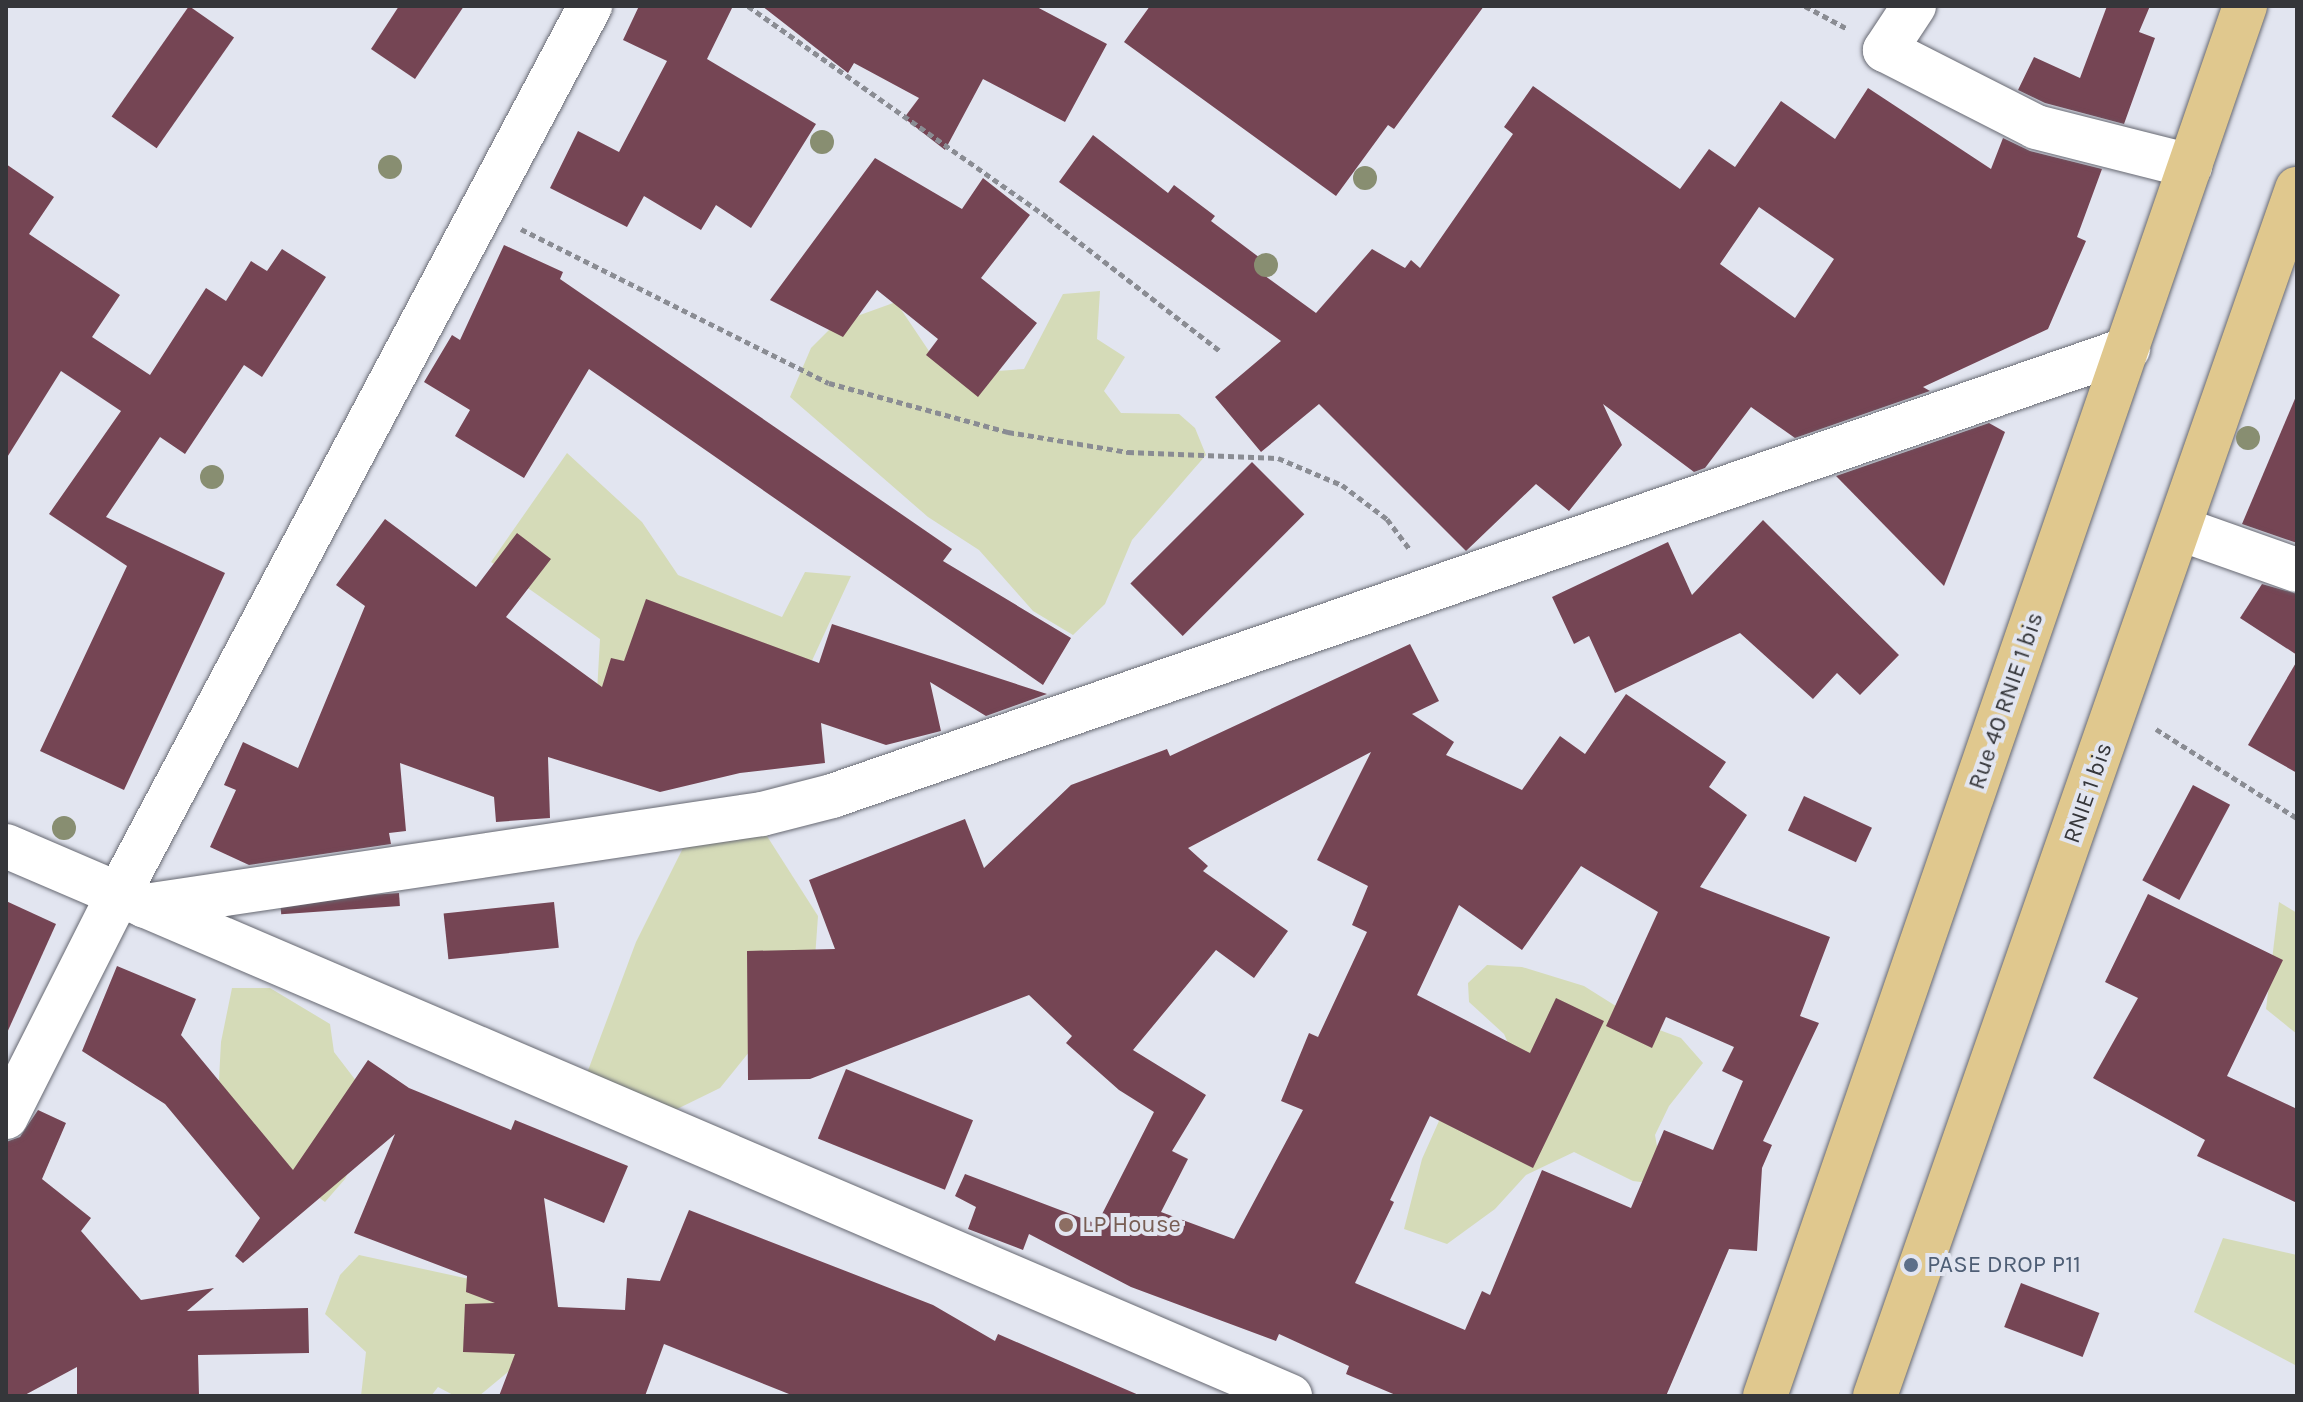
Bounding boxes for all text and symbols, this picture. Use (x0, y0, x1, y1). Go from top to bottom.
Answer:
street label: Rue 40 RNIE 1 bis (1962, 609, 2050, 793)
street label: RNIE 1 bis (2057, 739, 2119, 847)
place label: LP House (1082, 1211, 1181, 1239)
marker: LP House (1057, 1216, 1075, 1234)
place label: PASE DROP P11 (1927, 1251, 2081, 1279)
marker: PASE DROP P11 (1902, 1256, 1920, 1274)

